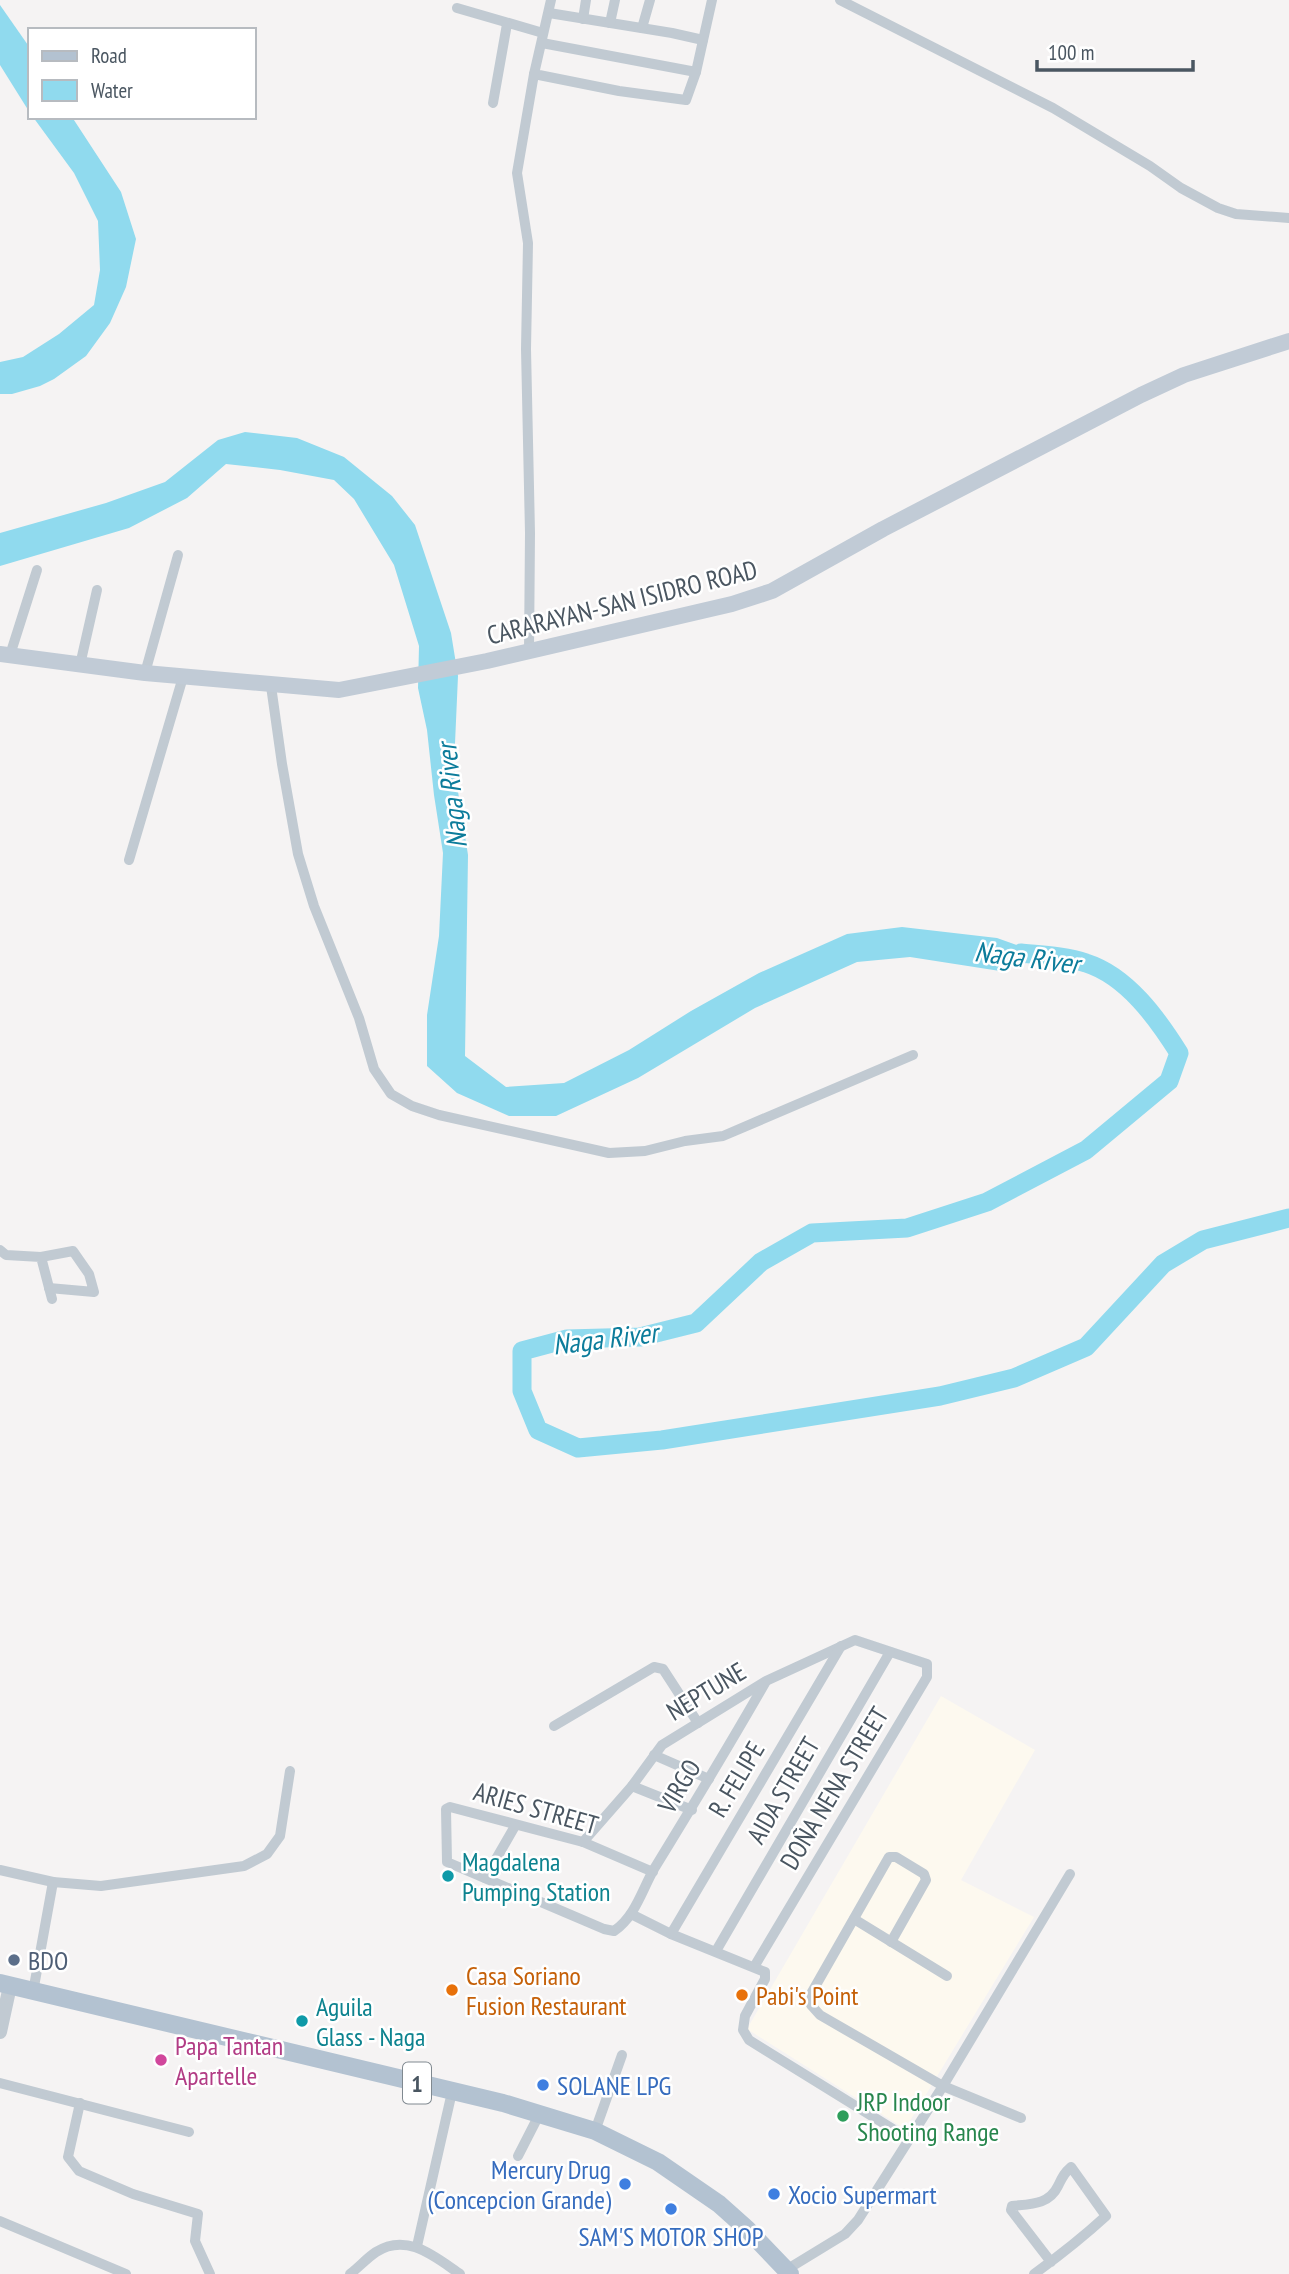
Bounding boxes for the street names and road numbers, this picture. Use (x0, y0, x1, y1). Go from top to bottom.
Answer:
street label: CARARAYAN-SAN ISIDRO ROAD (483, 552, 761, 652)
street label: NEPTUNE (660, 1654, 752, 1728)
street label: DOÑA NENA STREET (772, 1700, 896, 1875)
street label: AIDA STREET (739, 1731, 827, 1849)
street label: R. FELIPE (701, 1735, 771, 1823)
street label: VIRGO (650, 1753, 708, 1820)
street label: ARIES STREET (470, 1775, 602, 1842)
road number: 1 (403, 2062, 431, 2104)

